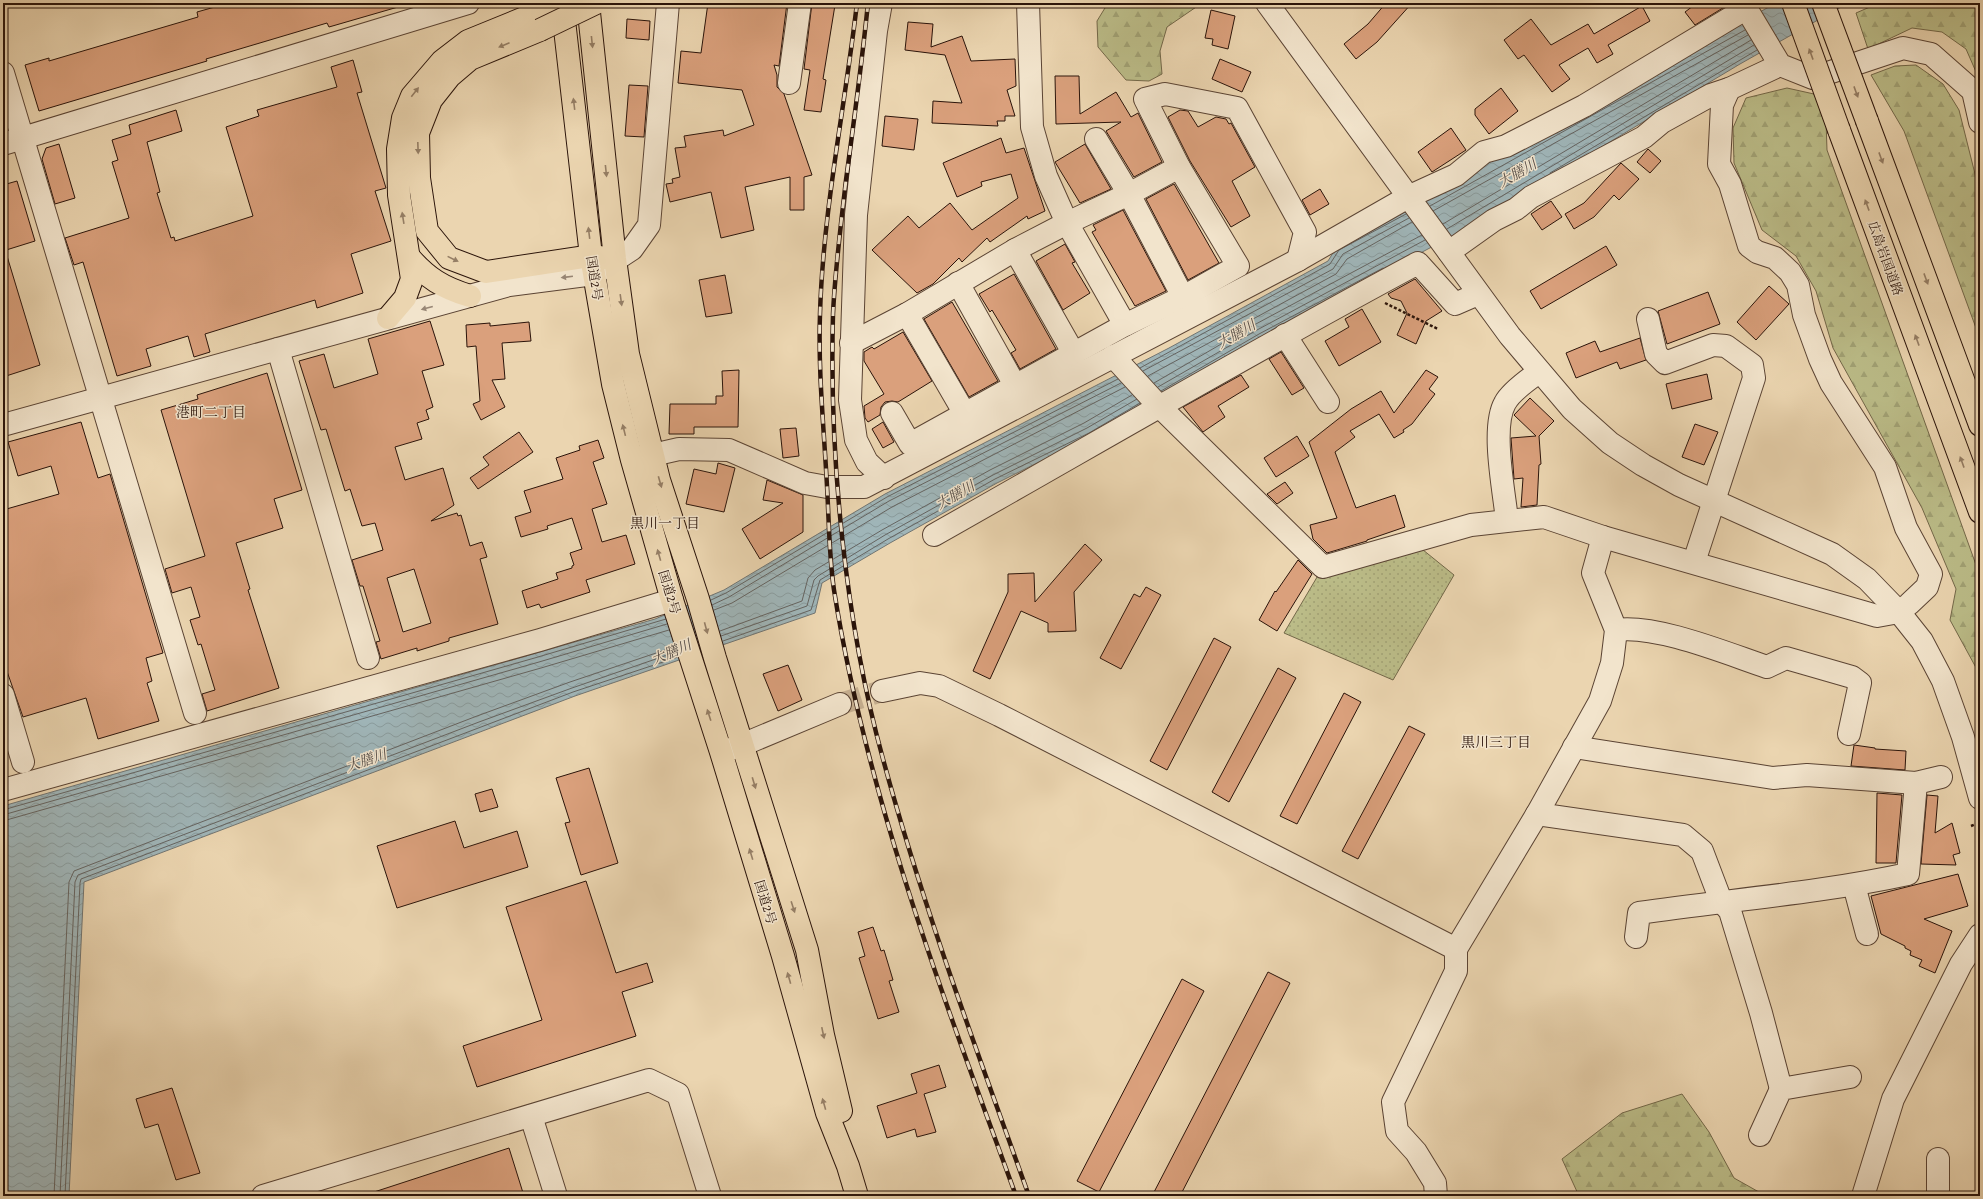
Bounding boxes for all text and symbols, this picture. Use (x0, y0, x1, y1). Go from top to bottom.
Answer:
one-way arrow (589, 36, 596, 48)
one-way arrow (499, 42, 510, 48)
one-way arrow (1808, 47, 1814, 59)
one-way arrow (1854, 86, 1860, 98)
one-way arrow (411, 87, 420, 98)
one-way arrow (571, 98, 577, 110)
one-way arrow (415, 142, 422, 154)
one-way arrow (1878, 152, 1884, 164)
water label: 大膳川 (1494, 153, 1542, 192)
one-way arrow (603, 165, 609, 177)
one-way arrow (1864, 199, 1870, 211)
one-way arrow (400, 212, 406, 224)
street label: 広島岩国道路 (1863, 218, 1908, 298)
one-way arrow (586, 227, 592, 239)
street label: 国道2号 (582, 254, 607, 302)
one-way arrow (447, 256, 459, 262)
one-way arrow (561, 274, 573, 281)
one-way arrow (1923, 274, 1929, 286)
one-way arrow (618, 294, 624, 306)
one-way arrow (420, 305, 432, 311)
water label: 大膳川 (1213, 314, 1261, 353)
one-way arrow (1913, 334, 1919, 346)
district label: 港町二丁目 (176, 402, 246, 422)
one-way arrow (621, 424, 627, 436)
one-way arrow (1958, 456, 1964, 468)
water label: 大膳川 (932, 475, 980, 514)
one-way arrow (657, 476, 663, 488)
district label: 黒川一丁目 (630, 513, 700, 533)
one-way arrow (656, 549, 662, 561)
street label: 国道2号 (654, 568, 685, 617)
one-way arrow (703, 623, 709, 635)
water label: 大膳川 (648, 634, 696, 670)
one-way arrow (706, 709, 712, 721)
district label: 黒川三丁目 (1461, 732, 1531, 752)
water label: 大膳川 (343, 743, 391, 776)
one-way arrow (751, 777, 757, 789)
one-way arrow (748, 848, 754, 860)
street label: 国道2号 (750, 878, 781, 927)
one-way arrow (790, 901, 796, 913)
one-way arrow (786, 972, 792, 984)
one-way arrow (820, 1027, 826, 1039)
one-way arrow (821, 1097, 827, 1109)

